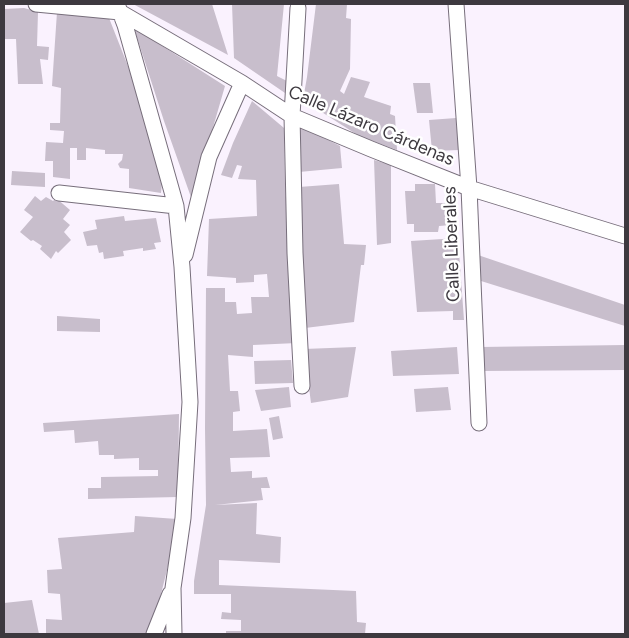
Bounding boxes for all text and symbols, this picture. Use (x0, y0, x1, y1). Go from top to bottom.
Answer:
street label: Calle Lázaro Cárdenas (285, 81, 457, 171)
street label: Calle Liberales (439, 186, 465, 302)

